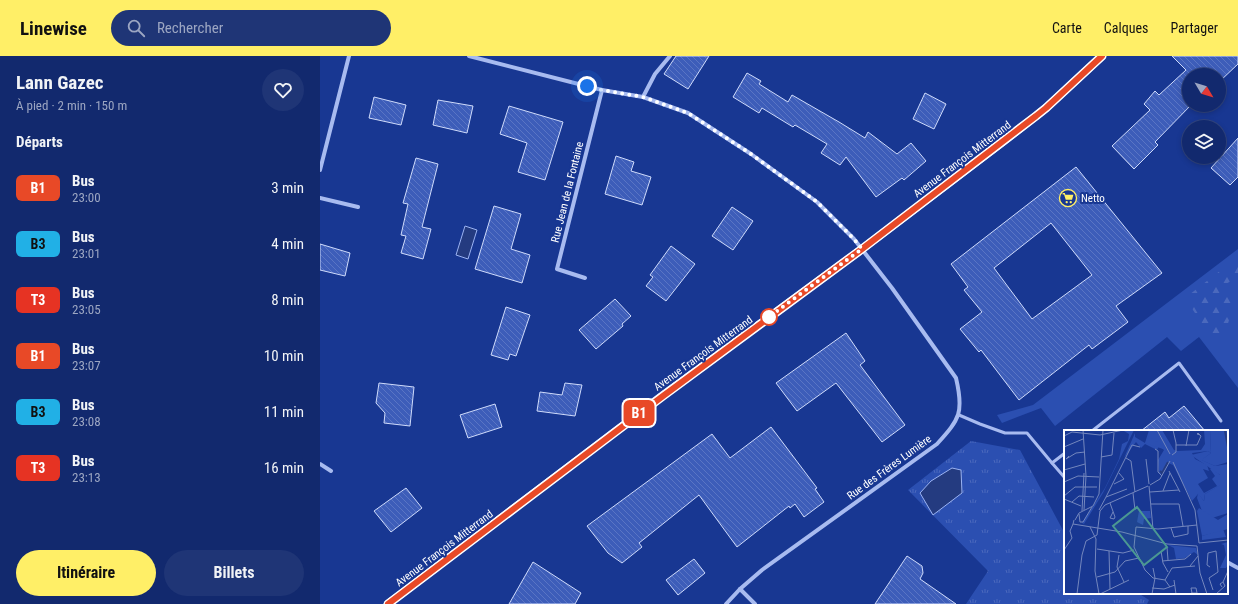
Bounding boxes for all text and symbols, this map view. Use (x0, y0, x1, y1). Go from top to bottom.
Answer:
search box (111, 10, 391, 46)
text: Linewise (20, 17, 87, 40)
icon: search (125, 17, 147, 39)
text: Rechercher (157, 19, 223, 37)
text: Carte (1052, 20, 1082, 36)
text: Calques (1104, 20, 1148, 36)
text: Partager (1170, 20, 1218, 36)
north arrow (1182, 68, 1226, 112)
map controls (1182, 68, 1226, 164)
button: heart (262, 69, 304, 111)
text: Lann Gazec (16, 71, 103, 94)
your location (577, 76, 597, 96)
text: À pied · 2 min · 150 m (16, 98, 127, 113)
street label: Avenue François Mitterrand (911, 118, 1014, 200)
button: layers (1182, 120, 1226, 164)
text: Départs (16, 133, 63, 151)
street label: Rue Jean de la Fontaine (549, 140, 586, 244)
text: Bus (72, 172, 95, 190)
text: 3 min (271, 179, 304, 197)
text: B1 (31, 180, 45, 196)
supermarket icon: Netto (1058, 188, 1078, 208)
text: 23:00 (72, 190, 101, 205)
place label: Netto (1081, 192, 1105, 205)
text: Bus (72, 228, 95, 246)
text: 4 min (271, 235, 304, 253)
text: B3 (31, 236, 45, 252)
text: 23:01 (72, 246, 101, 261)
text: Bus (72, 284, 95, 302)
text: 8 min (271, 291, 304, 309)
text: T3 (31, 292, 45, 308)
text: 23:05 (72, 302, 101, 317)
unlabelled marker (760, 308, 778, 326)
street label: Avenue François Mitterrand (651, 313, 755, 394)
text: Bus (72, 340, 95, 358)
text: 10 min (264, 347, 304, 365)
text: B1 (31, 348, 45, 364)
text: 23:07 (72, 358, 101, 373)
text: Bus (72, 396, 95, 414)
line badge: B1 (621, 400, 657, 426)
text: 11 min (264, 403, 304, 421)
text: B3 (31, 404, 45, 420)
text: B1 (632, 405, 646, 421)
text: 23:08 (72, 414, 101, 429)
inset map (1064, 430, 1228, 594)
street label: Rue des Frères Lumière (845, 432, 934, 502)
text: Bus (72, 452, 95, 470)
text: 16 min (264, 459, 304, 477)
text: T3 (31, 460, 45, 476)
text: 23:13 (72, 470, 101, 485)
street label: Avenue François Mitterrand (393, 507, 496, 589)
button: Itinéraire (16, 550, 156, 596)
button: Billets (164, 550, 304, 596)

